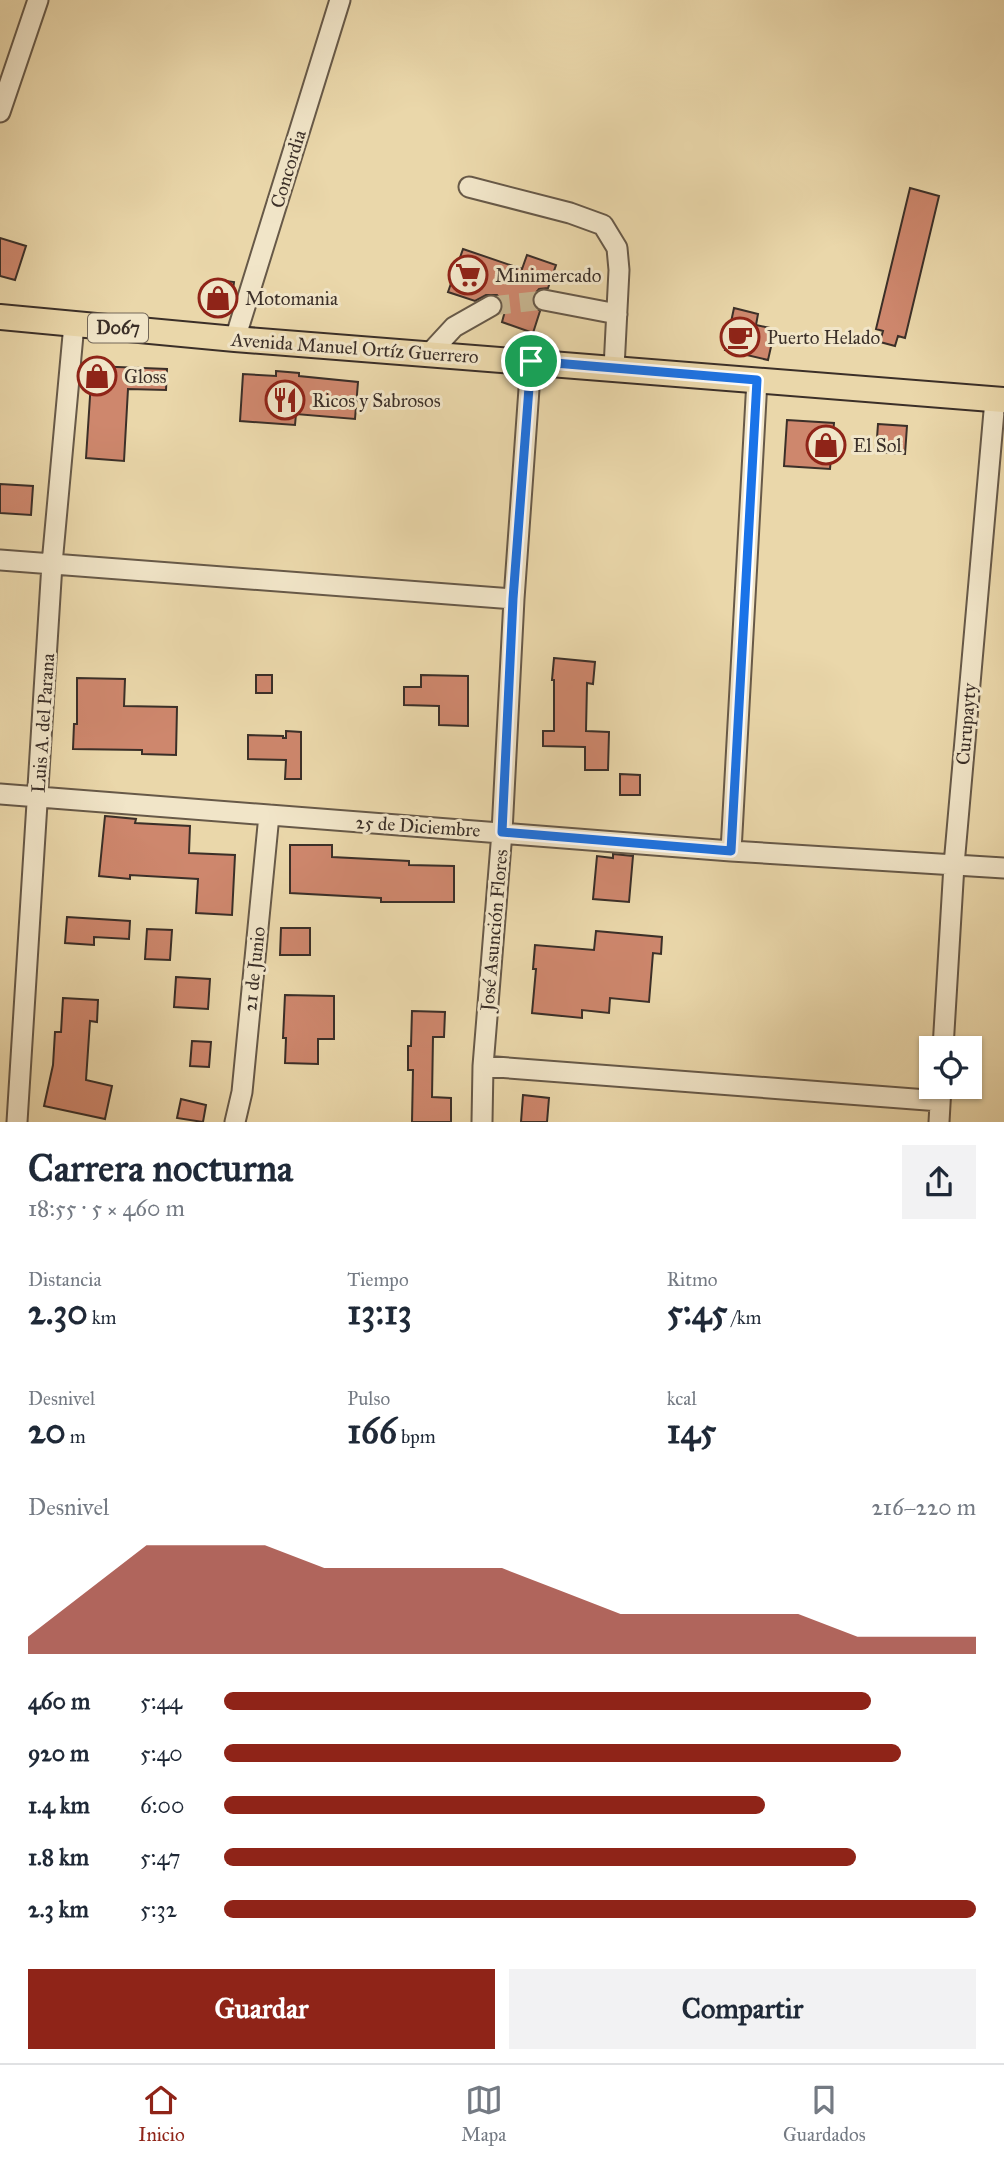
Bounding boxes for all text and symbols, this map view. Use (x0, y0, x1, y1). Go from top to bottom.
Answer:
street label: Concordia (265, 126, 311, 211)
supermarket icon: Minimercado (447, 254, 489, 296)
place label: Minimercado (495, 264, 602, 287)
shop icon: Motomania (197, 277, 239, 319)
place label: Motomania (245, 287, 339, 310)
road number: D067 (88, 314, 148, 342)
cafe icon: Puerto Helado (719, 316, 761, 358)
place label: Puerto Helado (767, 326, 880, 349)
street label: Avenida Manuel Ortíz Guerrero (229, 328, 480, 368)
pin (501, 331, 561, 391)
icon: arrive (512, 342, 550, 380)
shop icon: Gloss (76, 355, 118, 397)
place label: Gloss (124, 365, 167, 388)
restaurant icon: Ricos y Sabrosos (264, 379, 306, 421)
place label: Ricos y Sabrosos (312, 389, 441, 412)
shop icon: El Sol (805, 424, 847, 466)
place label: El Sol (853, 434, 902, 457)
street label: Luis A. del Parana (27, 651, 59, 794)
street label: Curupayty (951, 681, 981, 766)
street label: 25 de Diciembre (355, 810, 481, 842)
street label: José Asunción Flores (475, 848, 514, 1014)
street label: 21 de Junio (238, 925, 271, 1013)
map controls (919, 1036, 982, 1099)
button: locate (919, 1036, 982, 1099)
text: Carrera nocturna (28, 1145, 293, 1191)
button: share (902, 1145, 976, 1219)
text: 18:55 · 5 × 460 m (28, 1194, 185, 1222)
text: Distancia (28, 1268, 101, 1291)
text: Tiempo (347, 1268, 409, 1291)
text: Ritmo (667, 1268, 718, 1291)
text: 2.30 (28, 1291, 88, 1334)
text: 13:13 (347, 1291, 412, 1334)
text: 5:45 (667, 1291, 728, 1334)
text: km (88, 1306, 117, 1329)
text: /km (728, 1306, 762, 1329)
text: Desnivel (28, 1387, 95, 1410)
text: Pulso (347, 1387, 390, 1410)
text: kcal (667, 1387, 697, 1410)
text: 20 (28, 1410, 66, 1453)
text: 166 (347, 1410, 397, 1453)
text: 145 (667, 1410, 716, 1453)
text: m (66, 1425, 86, 1448)
text: bpm (397, 1425, 436, 1448)
text: Desnivel (28, 1493, 109, 1521)
text: 216–220 m (872, 1493, 976, 1521)
text: 460 m (28, 1687, 90, 1715)
text: 5:44 (140, 1687, 182, 1715)
text: 920 m (28, 1739, 89, 1767)
text: 5:40 (140, 1739, 183, 1767)
text: 1.4 km (28, 1791, 90, 1819)
text: 6:00 (140, 1791, 184, 1819)
text: 1.8 km (28, 1843, 89, 1871)
text: 5:47 (140, 1843, 181, 1871)
text: 2.3 km (28, 1895, 89, 1923)
text: 5:32 (140, 1895, 177, 1923)
button: Guardar (28, 1969, 495, 2049)
button: Compartir (509, 1969, 976, 2049)
tab: Inicio (138, 2081, 185, 2146)
tab: Mapa (461, 2081, 506, 2146)
tab: Guardados (783, 2081, 866, 2146)

